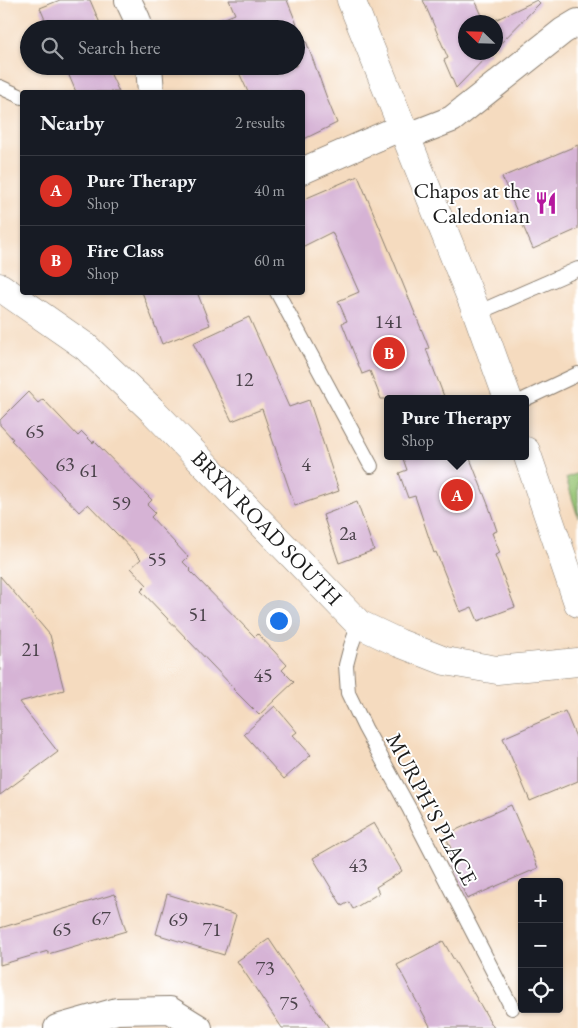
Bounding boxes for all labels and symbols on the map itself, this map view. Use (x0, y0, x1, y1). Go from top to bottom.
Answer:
north arrow (458, 15, 503, 60)
place label: Chapos at the Caledonian (414, 176, 530, 230)
restaurant icon: Chapos at the Caledonian (533, 190, 559, 216)
house number: 141 (375, 308, 403, 334)
pin: B (373, 334, 405, 372)
house number: 12 (234, 366, 254, 392)
house number: 65 (25, 418, 45, 444)
street label: BRYN ROAD SOUTH (185, 444, 349, 612)
house number: 63 (55, 451, 75, 477)
house number: 4 (301, 451, 311, 477)
house number: 61 (79, 457, 99, 483)
pin: A (441, 476, 473, 514)
house number: 59 (111, 490, 131, 516)
house number: 2a (339, 520, 357, 546)
house number: 55 (147, 546, 167, 572)
house number: 51 (188, 601, 208, 627)
your location (266, 608, 292, 634)
house number: 21 (21, 636, 41, 662)
house number: 45 (253, 662, 273, 688)
street label: MURPH'S PLACE (380, 728, 484, 890)
house number: 43 (348, 852, 368, 878)
house number: 67 (91, 905, 111, 931)
house number: 69 (168, 906, 188, 932)
house number: 65 (52, 916, 72, 942)
house number: 71 (202, 916, 222, 942)
house number: 73 (255, 955, 275, 981)
house number: 75 (279, 990, 299, 1016)

